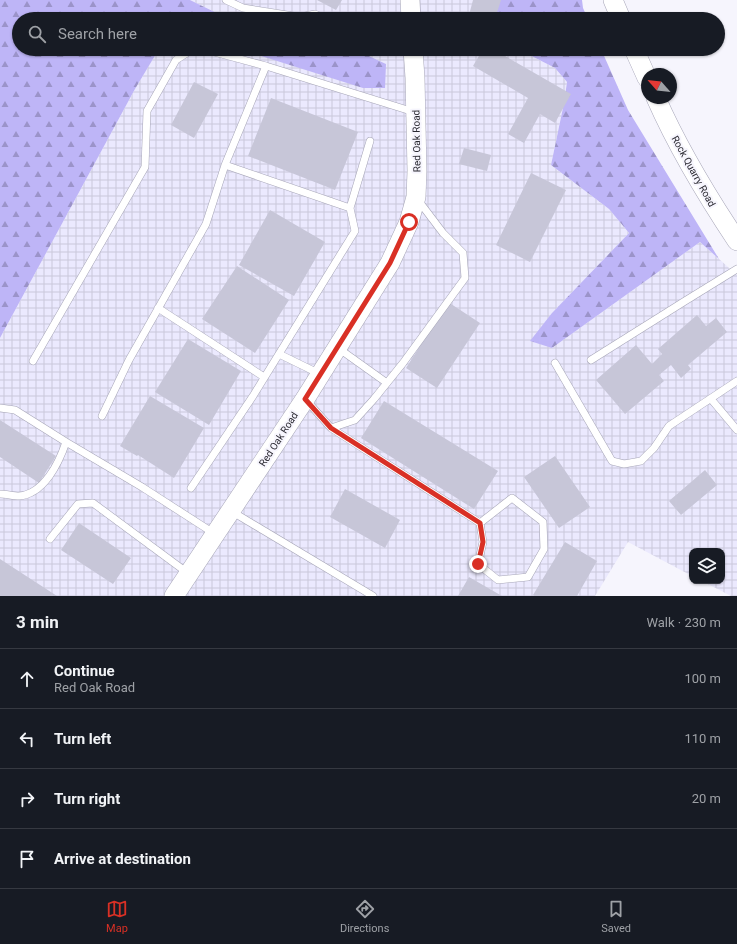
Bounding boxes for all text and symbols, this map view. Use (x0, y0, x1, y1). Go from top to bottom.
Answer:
search box (12, 12, 725, 56)
icon: search (26, 23, 48, 45)
text: Search here (58, 25, 137, 43)
north arrow (641, 68, 677, 104)
street label: Red Oak Road (410, 110, 423, 172)
street label: Rock Quarry Road (669, 134, 718, 209)
route start (400, 213, 418, 231)
street label: Red Oak Road (257, 410, 300, 468)
map controls (689, 548, 725, 584)
button: layers (689, 548, 725, 584)
route end (469, 555, 487, 573)
text: 3 min (16, 612, 59, 632)
text: Walk · 230 m (646, 615, 721, 630)
text: Continue (54, 662, 115, 680)
icon: ahead (16, 668, 38, 690)
text: 100 m (684, 671, 721, 686)
text: Red Oak Road (54, 680, 135, 695)
icon: left (16, 728, 38, 750)
text: Turn left (54, 730, 111, 748)
text: 110 m (684, 731, 721, 746)
icon: right (16, 788, 38, 810)
text: Turn right (54, 790, 120, 808)
text: 20 m (692, 791, 721, 806)
icon: arrive (16, 848, 38, 870)
text: Arrive at destination (54, 850, 191, 868)
tab: Map (106, 898, 128, 935)
tab: Directions (340, 898, 389, 935)
tab: Saved (601, 898, 631, 935)

